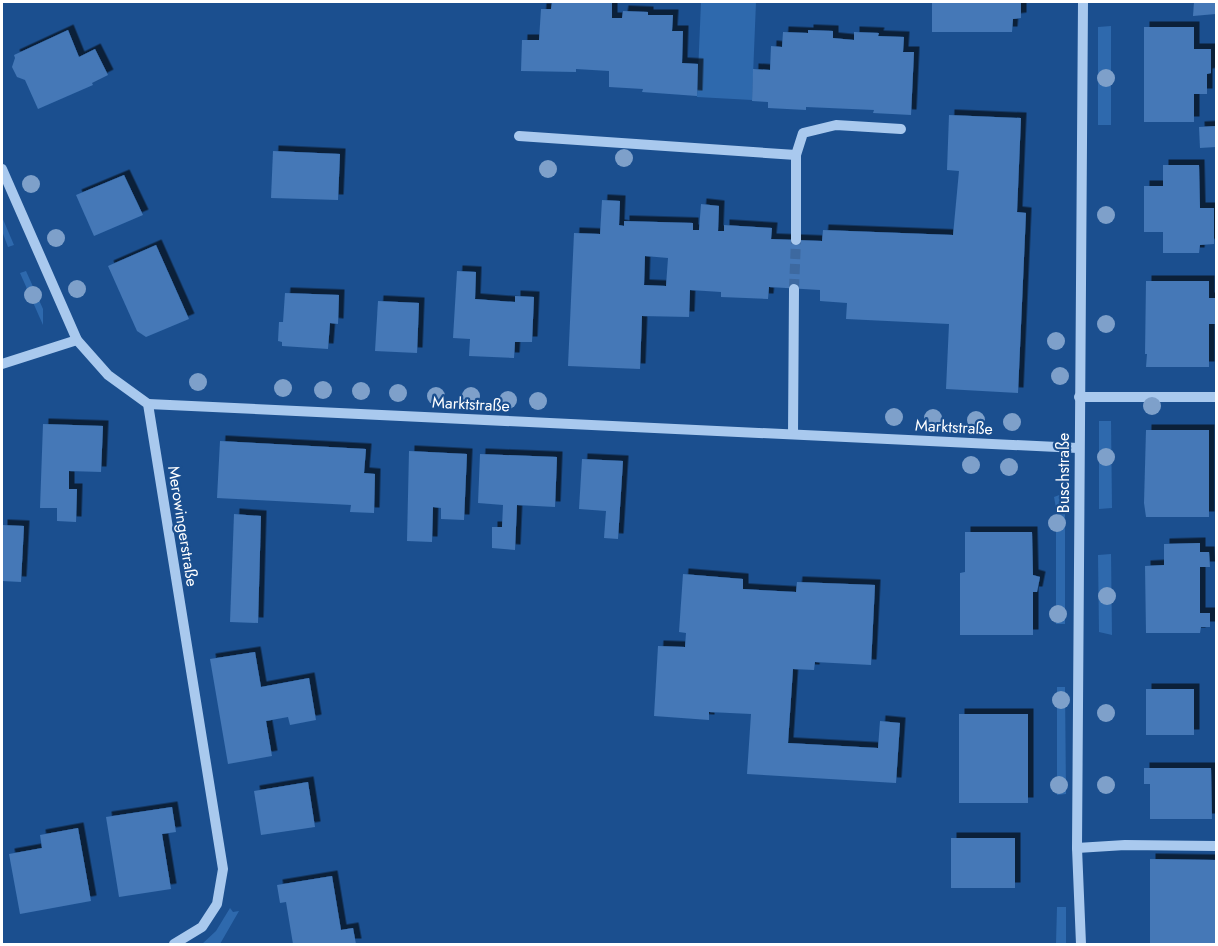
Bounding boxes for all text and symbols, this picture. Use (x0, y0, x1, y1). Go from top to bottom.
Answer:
street label: Marktstraße (432, 390, 510, 418)
street label: Marktstraße (915, 413, 993, 441)
street label: Buschstraße (1052, 433, 1075, 513)
street label: Merowingerstraße (162, 464, 204, 588)

